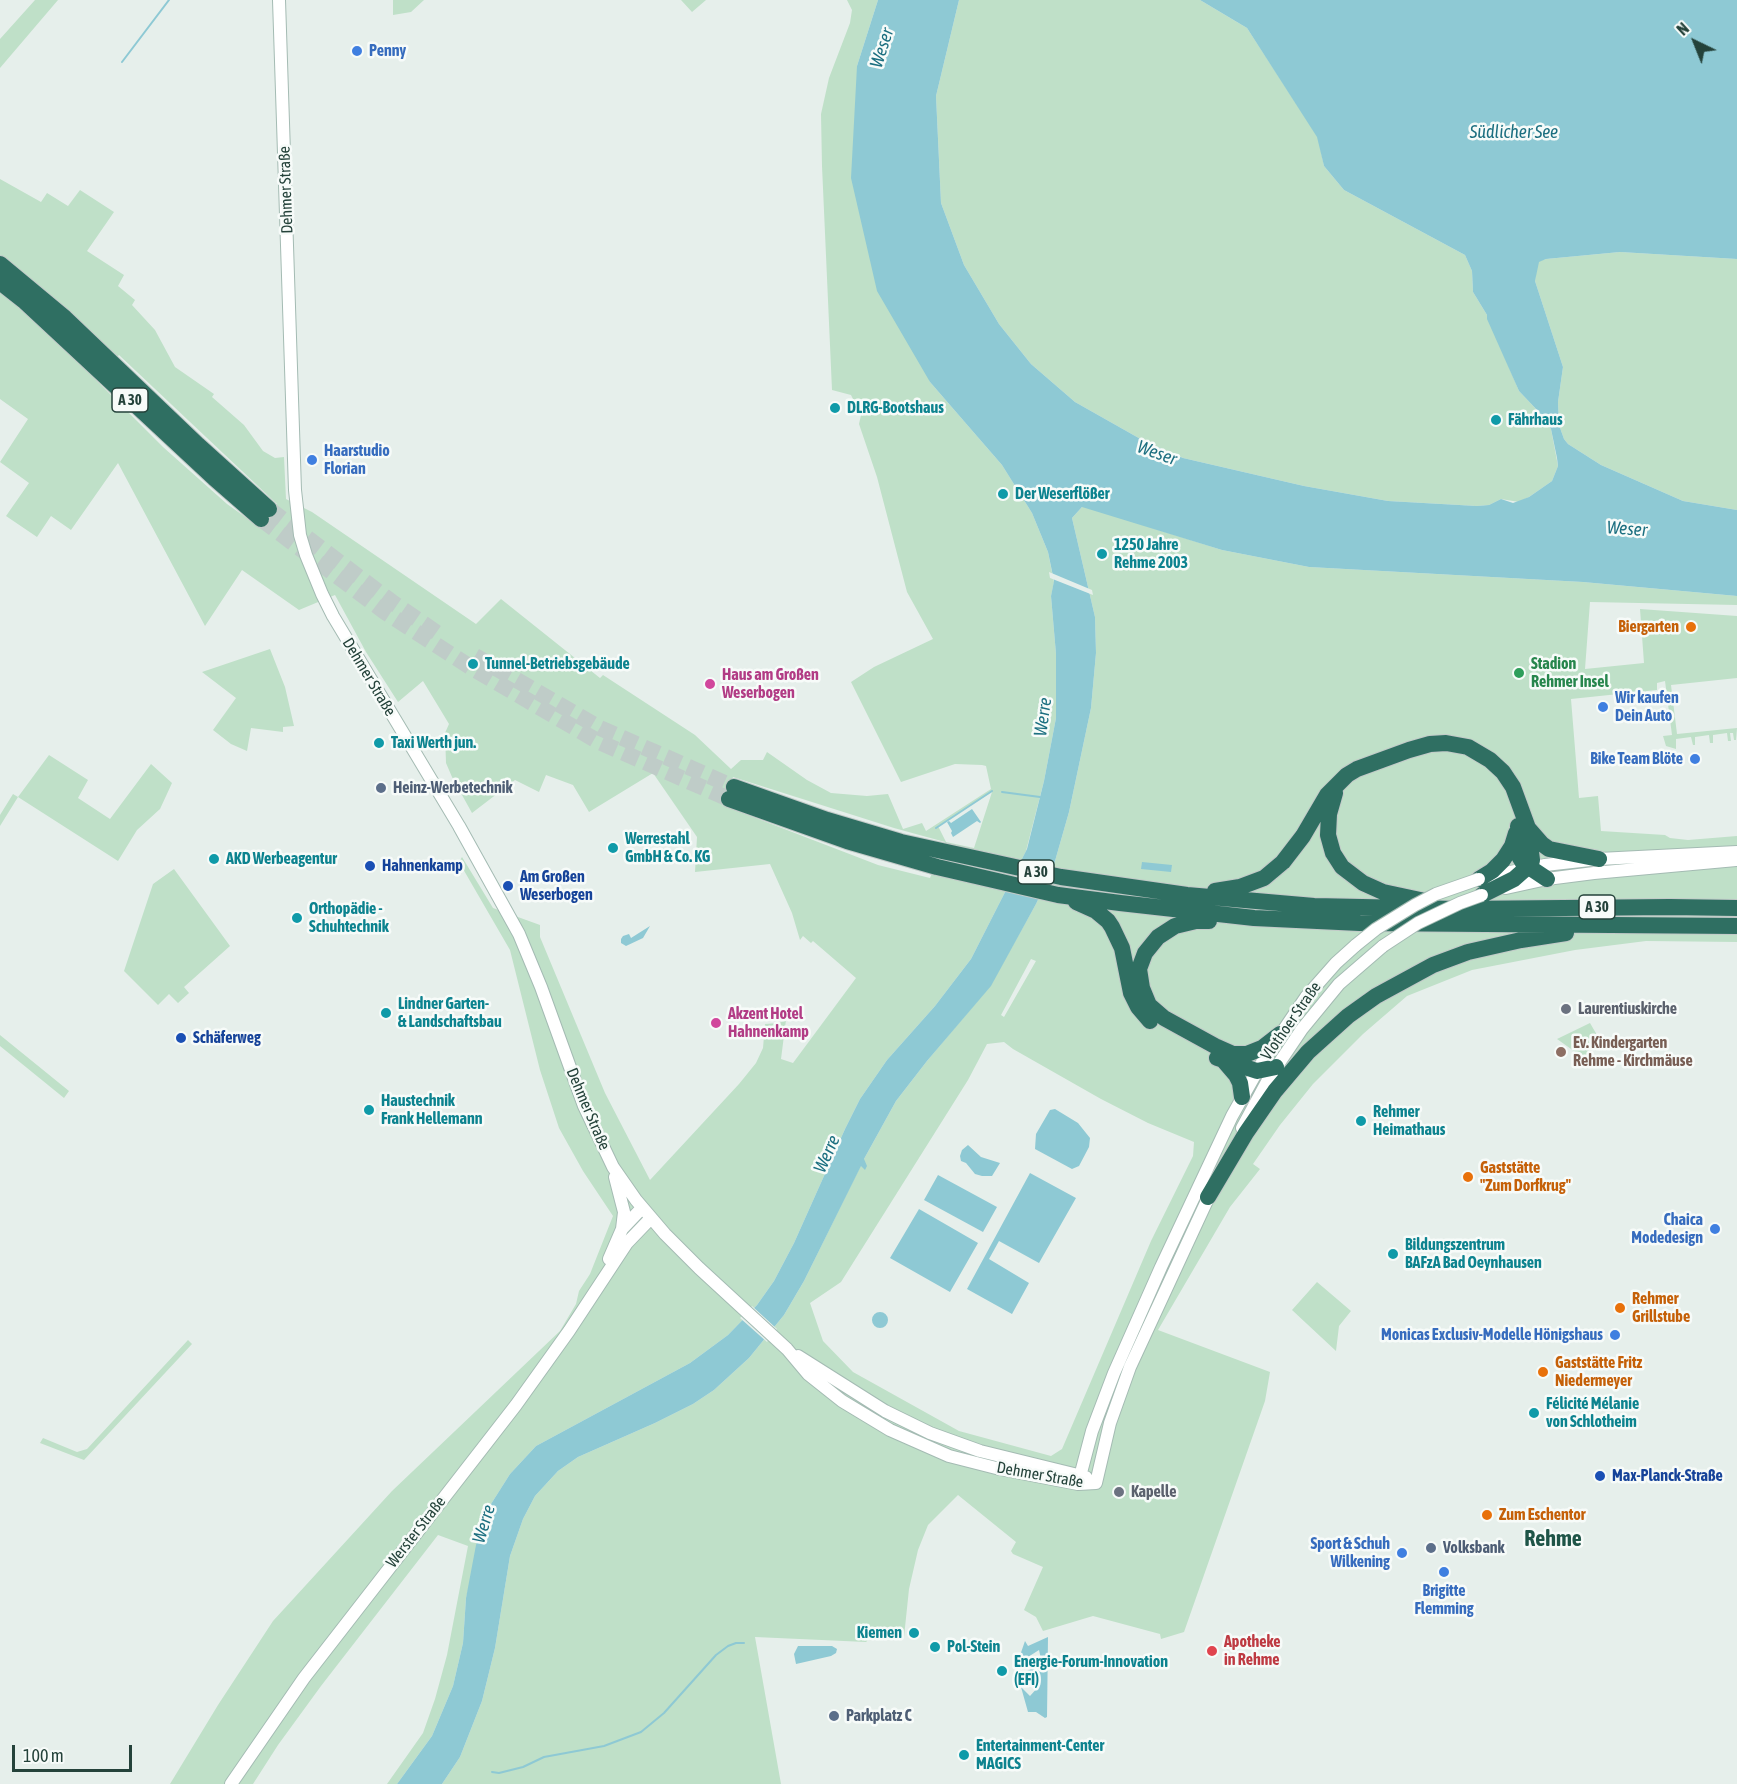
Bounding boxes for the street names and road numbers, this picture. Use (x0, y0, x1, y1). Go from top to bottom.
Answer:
street label: Dehmer Straße (275, 146, 297, 234)
road number: A 30 (112, 388, 148, 412)
street label: Dehmer Straße (338, 634, 400, 720)
road number: A 30 (1018, 860, 1054, 884)
road number: A 30 (1579, 895, 1615, 919)
street label: Vlothoer Straße (1257, 978, 1325, 1064)
street label: Dehmer Straße (562, 1065, 614, 1153)
street label: Dehmer Straße (995, 1458, 1085, 1492)
street label: Werster Straße (382, 1492, 450, 1572)

